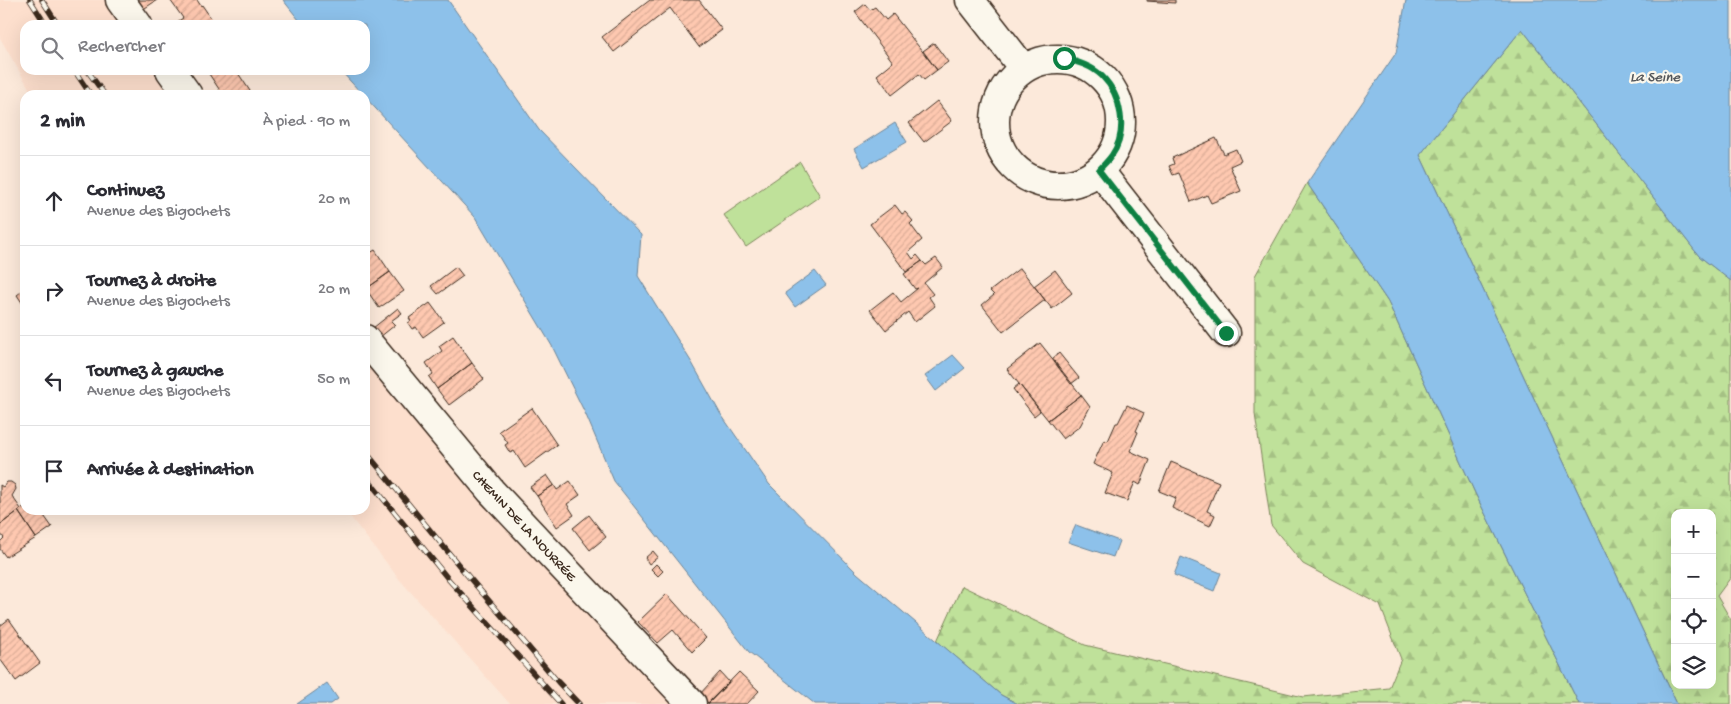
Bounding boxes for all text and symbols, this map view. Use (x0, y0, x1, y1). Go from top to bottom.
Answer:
search box (20, 20, 370, 75)
icon: search (38, 34, 66, 62)
text: Rechercher (78, 36, 164, 59)
route start (1053, 47, 1076, 70)
water label: La Seine (1630, 69, 1681, 87)
text: 2 min (40, 110, 85, 135)
text: À pied · 90 m (263, 113, 350, 132)
text: Continuez (87, 180, 164, 203)
icon: ahead (40, 187, 68, 215)
text: 20 m (318, 191, 350, 210)
text: Avenue des Bigochets (87, 203, 230, 222)
text: Tournez à droite (87, 270, 216, 293)
icon: right (40, 277, 68, 305)
text: 20 m (318, 281, 350, 300)
text: Avenue des Bigochets (87, 293, 230, 312)
route end (1215, 322, 1238, 345)
text: Tournez à gauche (87, 360, 223, 383)
icon: left (40, 367, 68, 395)
text: 50 m (317, 371, 350, 390)
text: Avenue des Bigochets (87, 383, 230, 402)
icon: arrive (40, 457, 68, 485)
text: Arrivée à destination (87, 459, 253, 482)
street label: CHEMIN DE LA NOURRÉE (467, 468, 580, 587)
map controls (1671, 509, 1716, 689)
button: + (1671, 509, 1716, 554)
button: − (1671, 554, 1716, 599)
button: locate (1671, 599, 1716, 644)
button: layers (1671, 644, 1716, 689)

